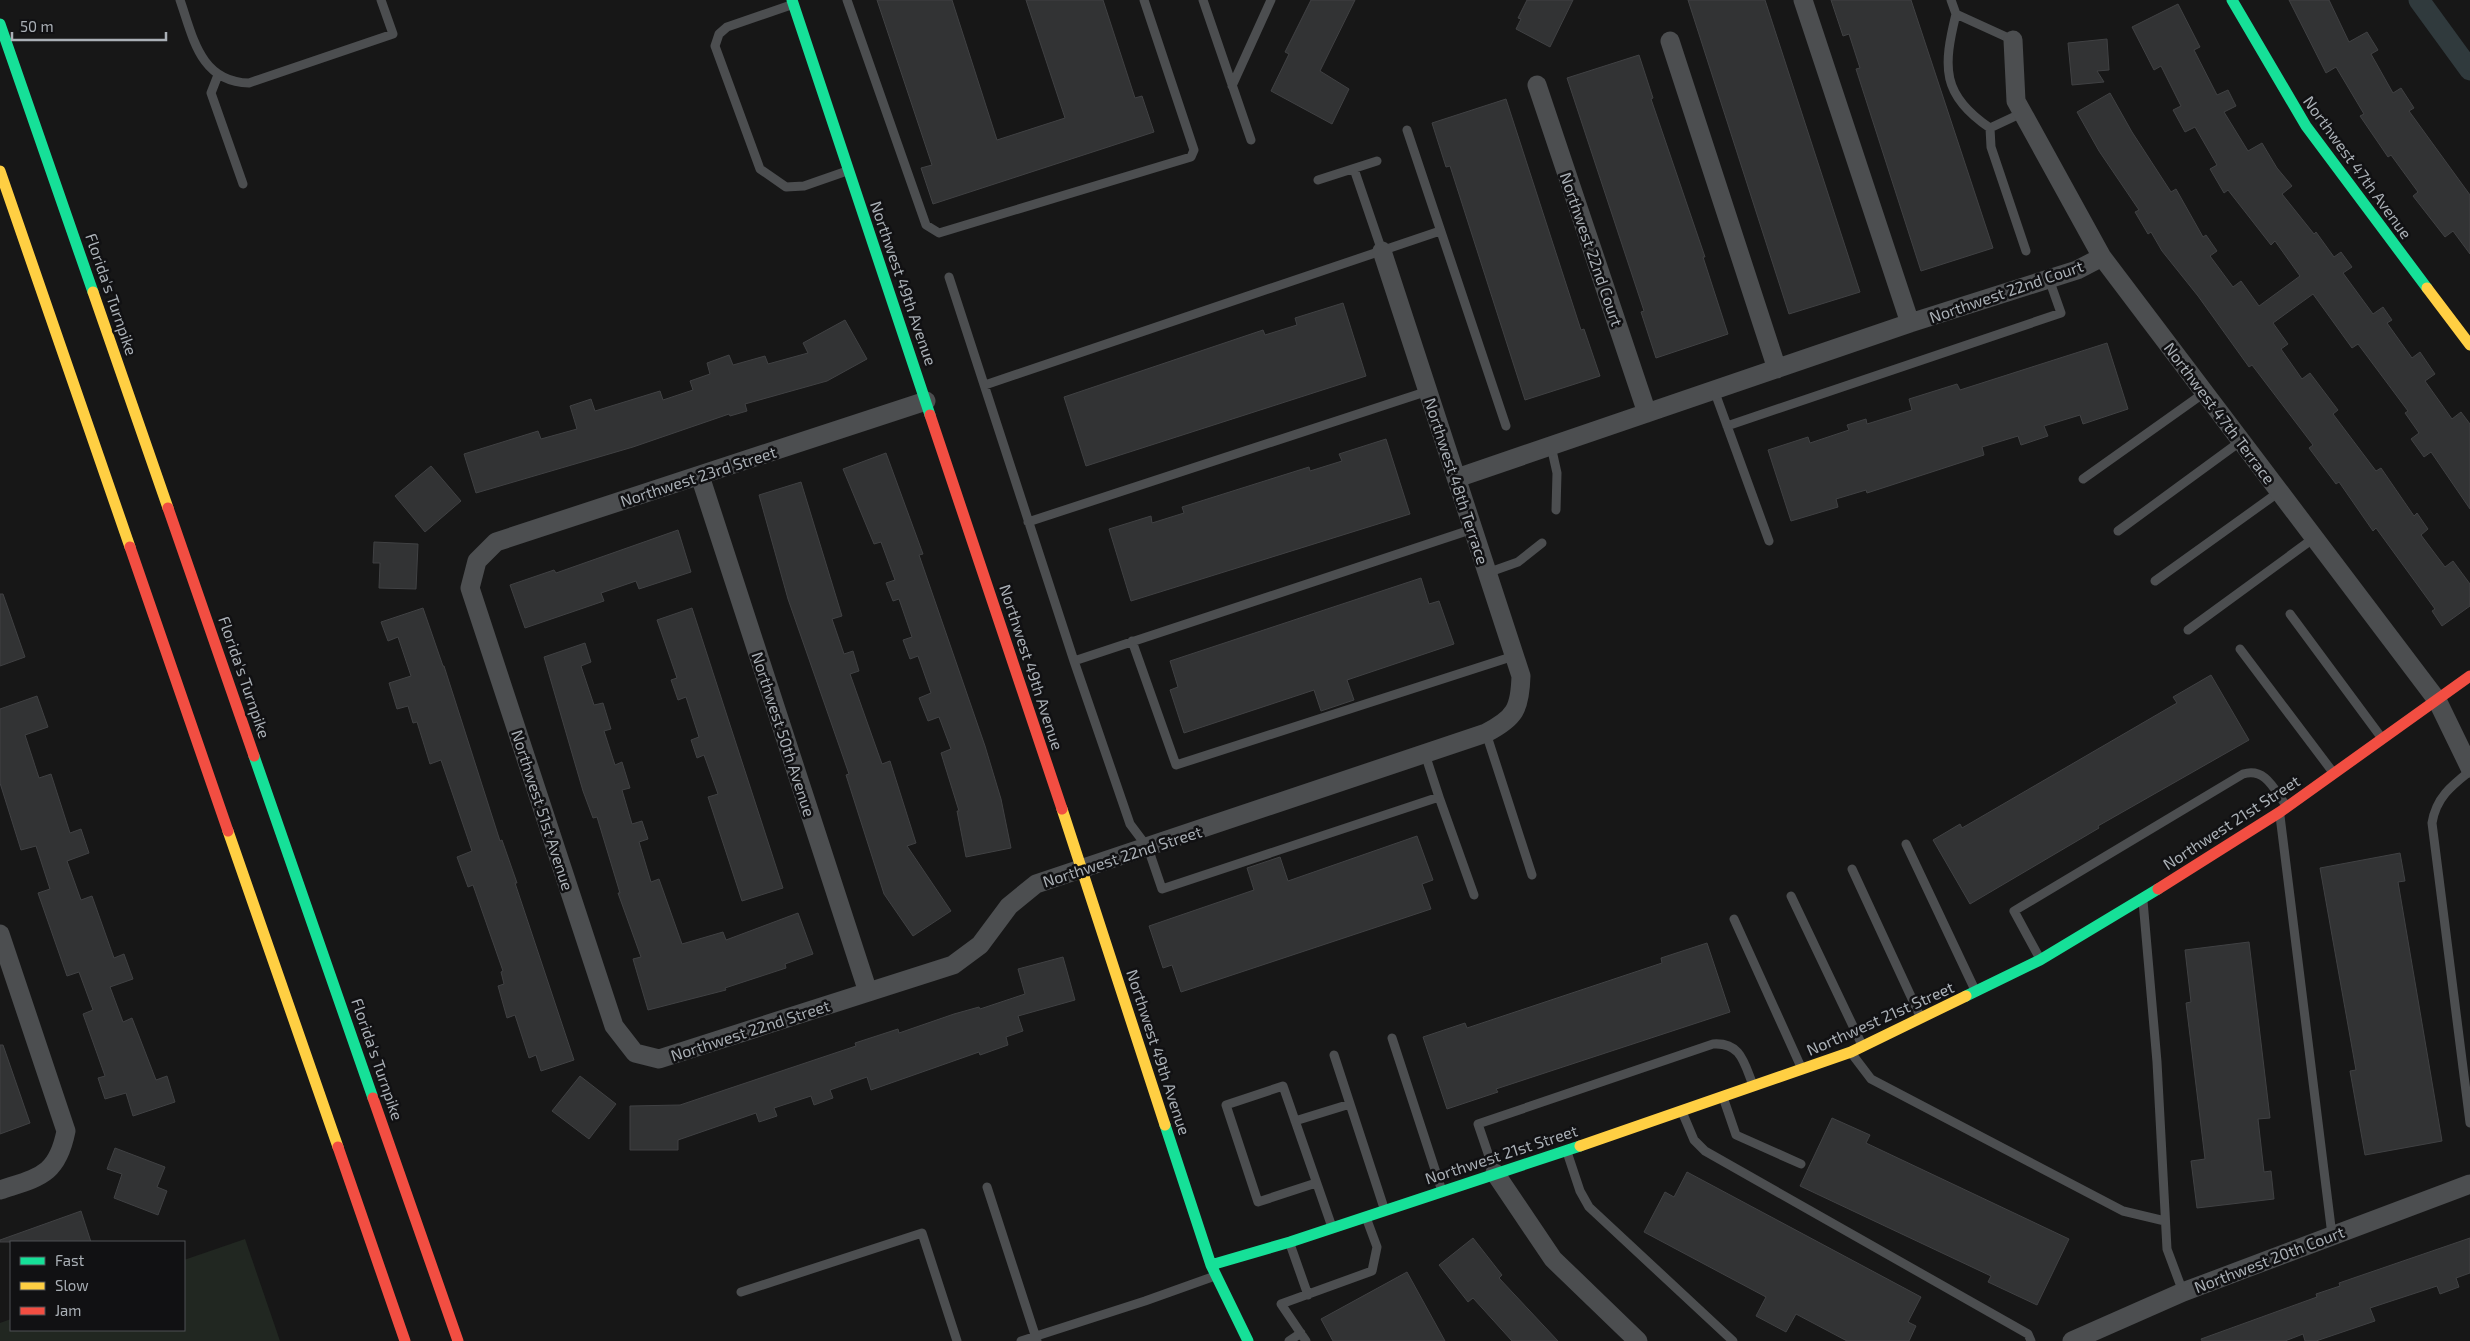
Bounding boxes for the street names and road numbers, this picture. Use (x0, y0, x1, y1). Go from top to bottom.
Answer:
street label: Northwest 47th Avenue (2300, 92, 2416, 242)
street label: Northwest 22nd Court (1557, 170, 1627, 328)
street label: Northwest 49th Avenue (867, 198, 941, 368)
street label: Florida's Turnpike (82, 231, 142, 357)
street label: Northwest 22nd Court (1927, 256, 2085, 326)
street label: Northwest 47th Terrace (2161, 338, 2279, 488)
street label: Northwest 48th Terrace (1421, 395, 1493, 567)
street label: Northwest 23rd Street (618, 442, 778, 510)
street label: Northwest 49th Avenue (996, 582, 1068, 752)
street label: Florida's Turnpike (215, 614, 275, 740)
street label: Northwest 50th Avenue (748, 649, 820, 819)
street label: Northwest 51st Avenue (508, 727, 578, 893)
street label: Northwest 21st Street (2159, 771, 2303, 873)
street label: Northwest 22nd Street (1040, 821, 1204, 891)
street label: Northwest 49th Avenue (1123, 967, 1195, 1137)
street label: Northwest 21st Street (1803, 977, 1957, 1059)
street label: Northwest 22nd Street (668, 995, 832, 1065)
street label: Florida's Turnpike (348, 996, 408, 1122)
street label: Northwest 21st Street (1422, 1120, 1580, 1188)
street label: Northwest 20th Court (2191, 1222, 2347, 1296)

